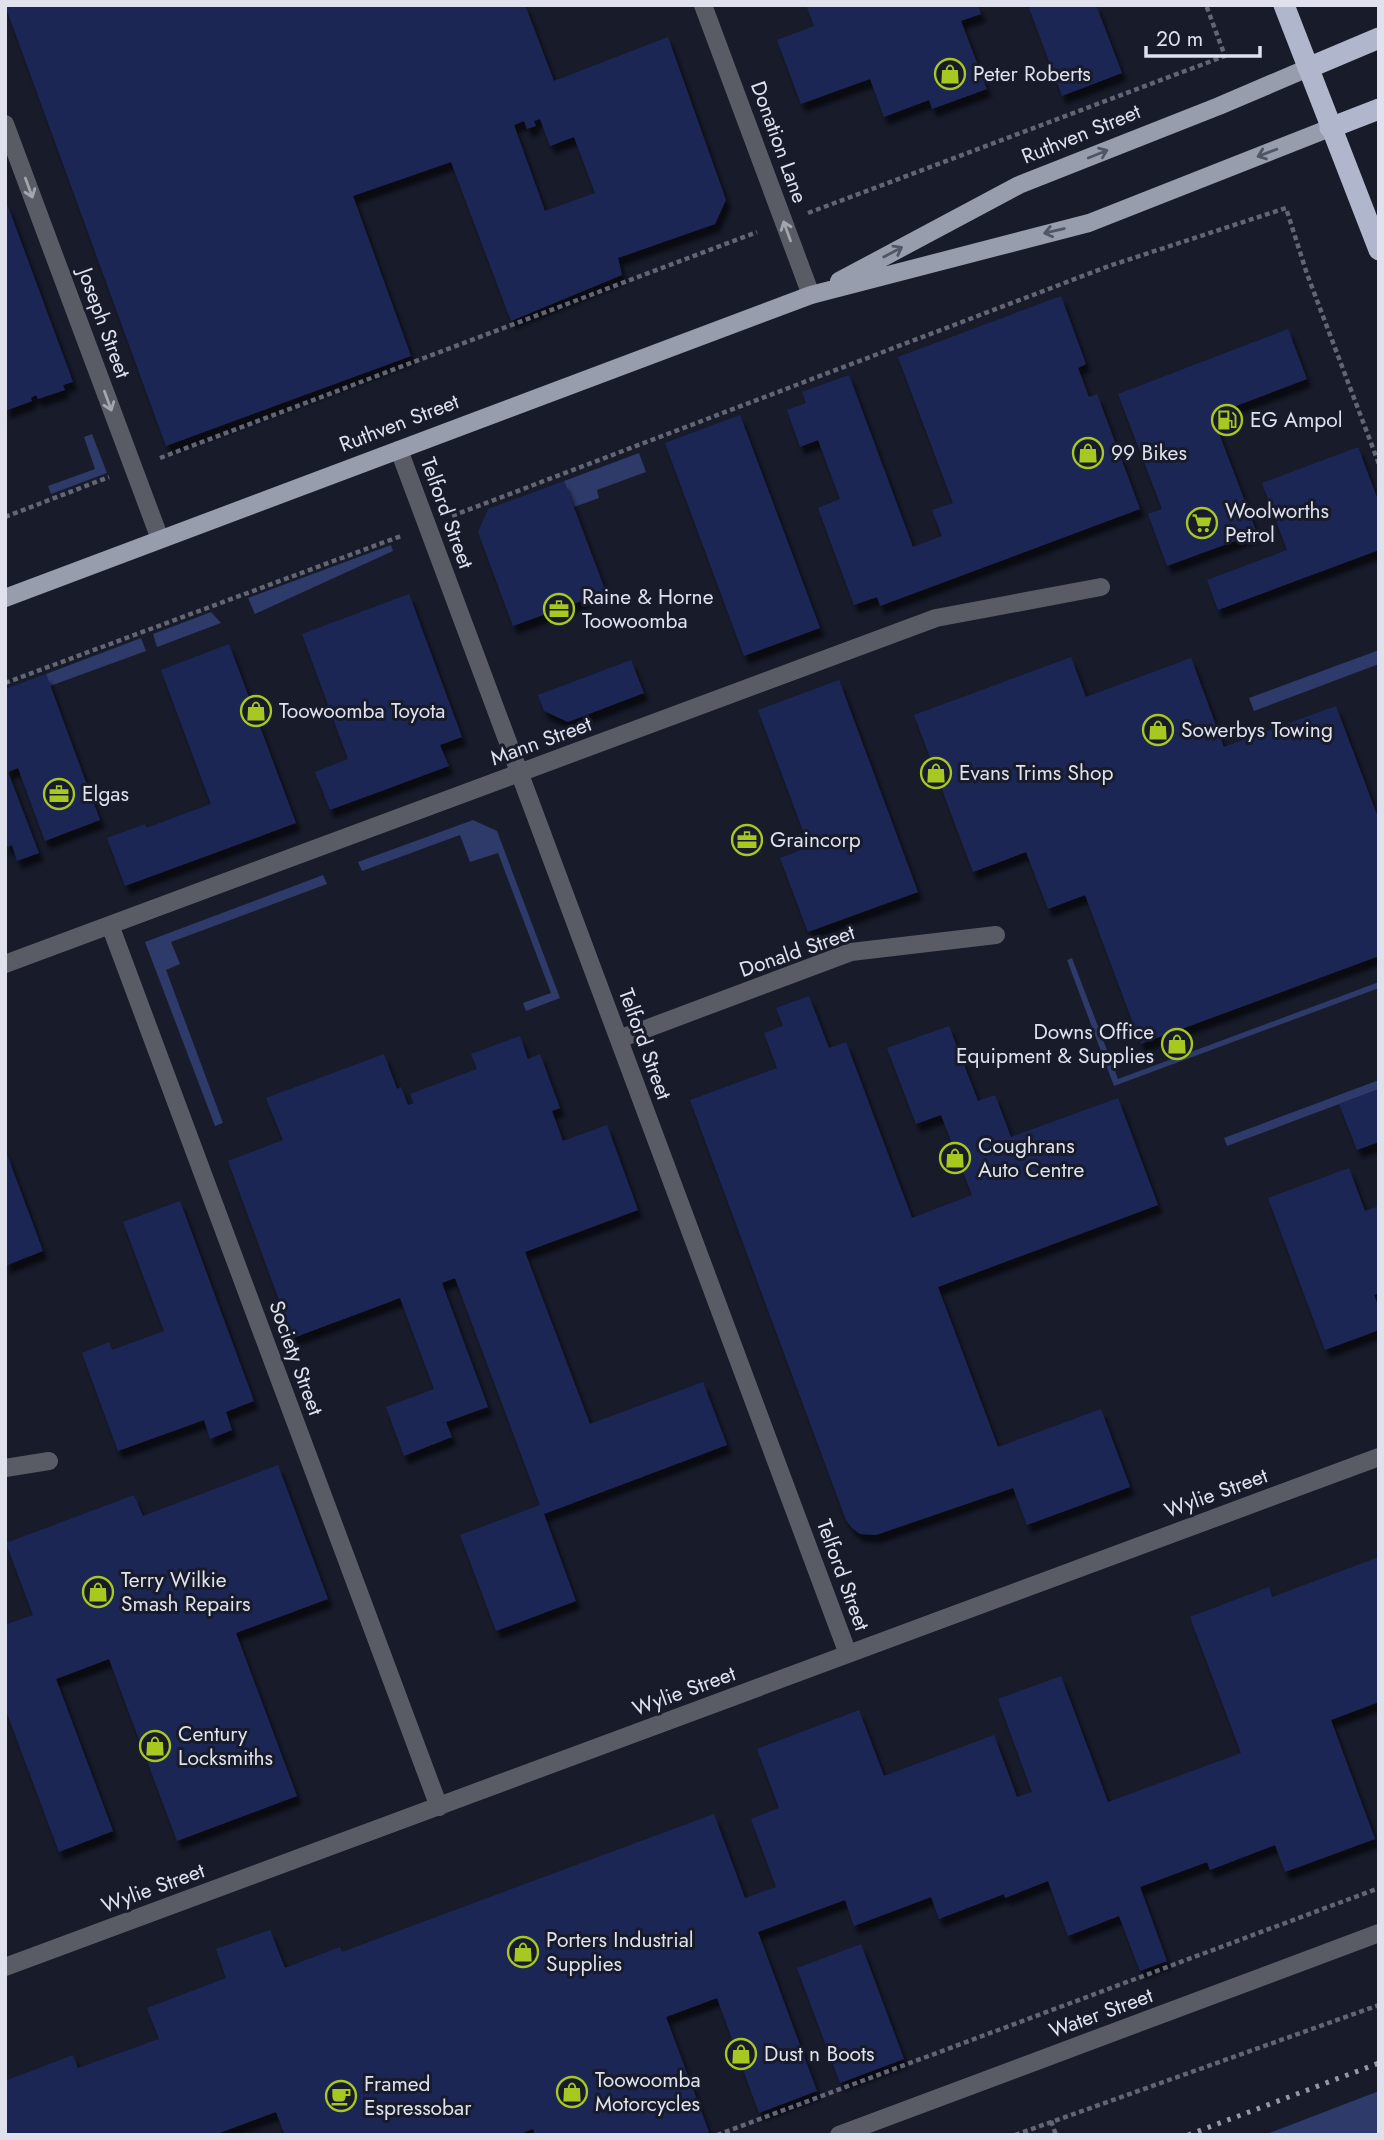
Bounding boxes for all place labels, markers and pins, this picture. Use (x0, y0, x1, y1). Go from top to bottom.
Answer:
shop icon: Peter Roberts (933, 57, 967, 91)
place label: Peter Roberts (973, 59, 1091, 89)
fuel station icon: EG Ampol (1210, 403, 1244, 437)
place label: EG Ampol (1250, 405, 1343, 435)
shop icon: 99 Bikes (1071, 436, 1105, 470)
place label: 99 Bikes (1111, 438, 1187, 468)
place label: Woolworths Petrol (1225, 496, 1329, 550)
supermarket icon: Woolworths Petrol (1185, 506, 1219, 540)
place label: Raine & Horne Toowoomba (582, 582, 714, 636)
office icon: Raine & Horne Toowoomba (542, 592, 576, 626)
shop icon: Toowoomba Toyota (239, 694, 273, 728)
place label: Toowoomba Toyota (279, 696, 445, 726)
shop icon: Sowerbys Towing (1141, 713, 1175, 747)
place label: Sowerbys Towing (1181, 715, 1333, 745)
shop icon: Evans Trims Shop (919, 756, 953, 790)
place label: Evans Trims Shop (959, 758, 1114, 788)
office icon: Elgas (42, 777, 76, 811)
place label: Elgas (82, 779, 129, 809)
office icon: Graincorp (730, 823, 764, 857)
place label: Graincorp (770, 825, 861, 855)
place label: Downs Office Equipment & Supplies (956, 1017, 1154, 1071)
shop icon: Downs Office Equipment & Supplies (1160, 1027, 1194, 1061)
place label: Coughrans Auto Centre (978, 1131, 1084, 1185)
shop icon: Coughrans Auto Centre (938, 1141, 972, 1175)
place label: Terry Wilkie Smash Repairs (121, 1565, 251, 1619)
shop icon: Terry Wilkie Smash Repairs (81, 1575, 115, 1609)
place label: Century Locksmiths (178, 1719, 273, 1773)
shop icon: Century Locksmiths (138, 1729, 172, 1763)
place label: Porters Industrial Supplies (546, 1925, 694, 1979)
shop icon: Porters Industrial Supplies (506, 1935, 540, 1969)
shop icon: Dust n Boots (724, 2037, 758, 2071)
place label: Dust n Boots (764, 2039, 875, 2069)
place label: Toowoomba Motorcycles (595, 2065, 701, 2119)
place label: Framed Espressobar (364, 2069, 472, 2123)
shop icon: Toowoomba Motorcycles (555, 2075, 589, 2109)
cafe icon: Framed Espressobar (324, 2079, 358, 2113)

